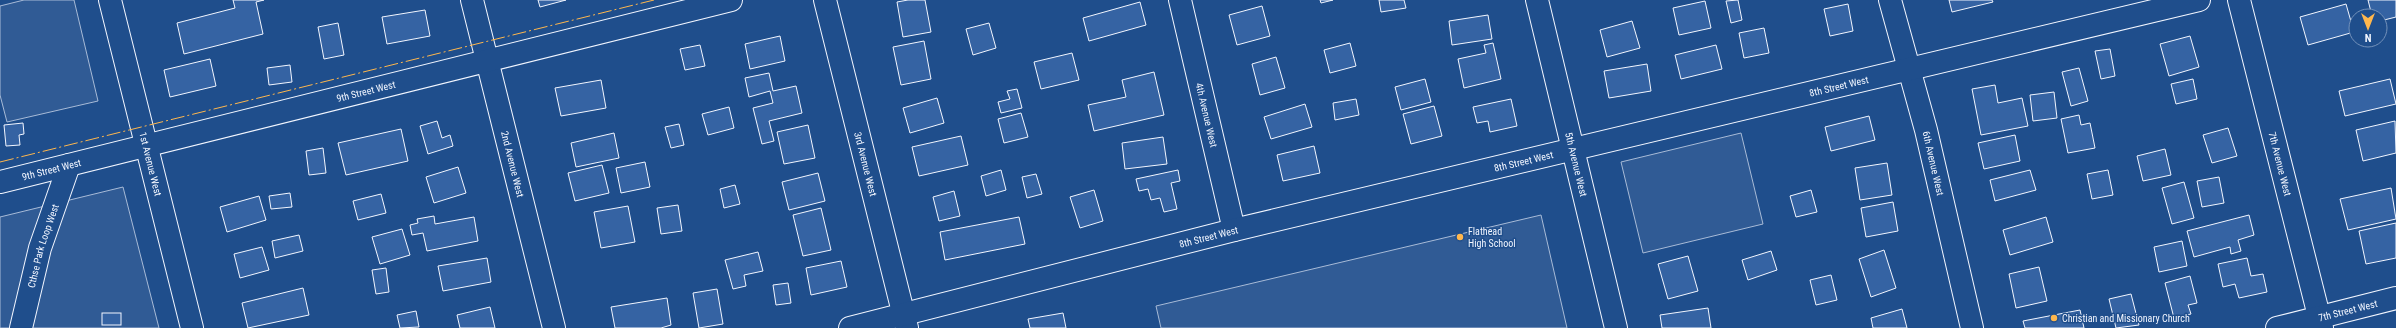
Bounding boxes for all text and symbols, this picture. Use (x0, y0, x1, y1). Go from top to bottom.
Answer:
north arrow (2348, 8, 2388, 48)
text: N (2364, 31, 2371, 44)
street label: 8th Street West (1808, 73, 1869, 98)
street label: 9th Street West (335, 78, 397, 104)
street label: 4th Avenue West (1194, 82, 1220, 148)
street label: 2nd Avenue West (499, 130, 527, 198)
street label: 6th Avenue West (1921, 130, 1947, 197)
street label: 1st Avenue West (138, 131, 164, 197)
street label: 3rd Avenue West (853, 131, 879, 197)
street label: 5th Avenue West (1564, 131, 1590, 198)
street label: 7th Avenue West (2267, 131, 2294, 197)
street label: 8th Street West (1493, 149, 1554, 173)
street label: 9th Street West (21, 157, 82, 182)
street label: Cthse Park Loop West (25, 203, 60, 289)
street label: 8th Street West (1178, 224, 1239, 249)
place label: Flathead High School (1468, 226, 1516, 249)
marker: Flathead High School (1455, 232, 1465, 242)
street label: 7th Street West (2317, 297, 2378, 323)
marker: Christian and Missionary Church (2049, 313, 2059, 323)
place label: Christian and Missionary Church (2062, 313, 2190, 324)

